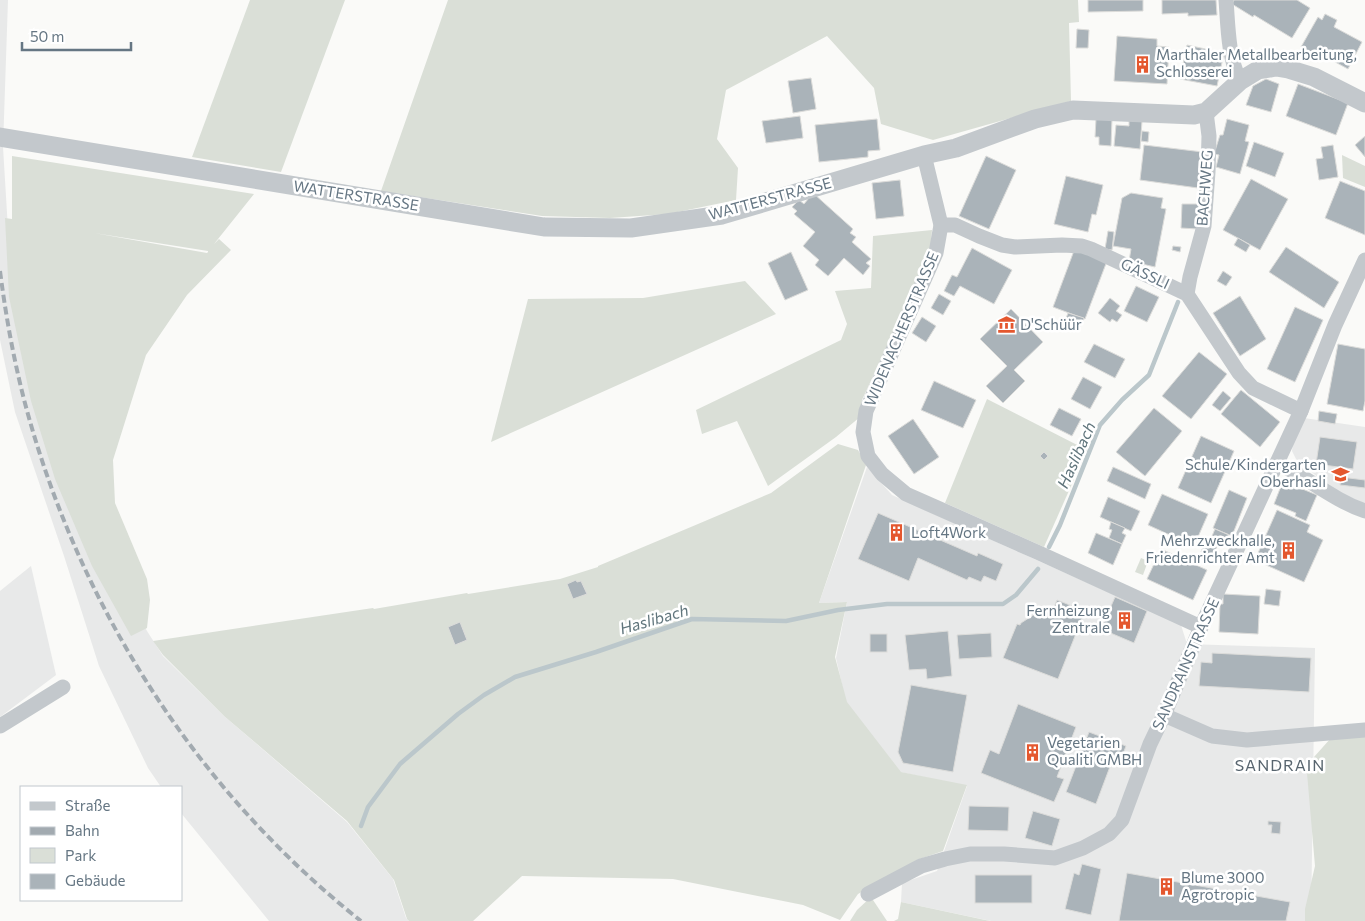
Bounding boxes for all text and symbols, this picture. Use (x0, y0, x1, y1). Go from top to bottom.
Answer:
scale bar (22, 20, 131, 52)
text: 50 m (30, 27, 64, 45)
place label: Marthaler Metallbearbeitung, Schlosserei (1156, 45, 1357, 80)
building icon: Marthaler Metallbearbeitung, Schlosserei (1132, 54, 1152, 74)
street label: BACHWEG (1192, 149, 1216, 227)
street label: WATTERSTRASSE (706, 173, 833, 223)
street label: WATTERSTRASSE (292, 176, 420, 214)
street label: WIDENACHERSTRASSE (860, 248, 942, 409)
street label: GÄSSLI (1118, 254, 1173, 292)
museum icon: D'Schüür (996, 315, 1016, 335)
place label: D'Schüür (1020, 315, 1082, 333)
water label: Haslibach (1052, 419, 1099, 491)
place label: Schule/Kindergarten Oberhasli (1185, 455, 1326, 490)
school or university icon: Schule/Kindergarten Oberhasli (1330, 464, 1350, 484)
building icon: Loft4Work (887, 523, 907, 543)
place label: Loft4Work (911, 523, 986, 541)
place label: Mehrzweckhalle, Friedenrichter Amt (1145, 531, 1275, 566)
building icon: Mehrzweckhalle, Friedenrichter Amt (1279, 540, 1299, 560)
street label: SANDRAINSTRASSE (1148, 595, 1222, 732)
water label: Haslibach (617, 600, 690, 637)
place label: Fernheizung Zentrale (1026, 601, 1110, 636)
building icon: Fernheizung Zentrale (1114, 610, 1134, 630)
place label: Vegetarien Qualiti GMBH (1047, 733, 1142, 768)
building icon: Vegetarien Qualiti GMBH (1023, 742, 1043, 762)
district label: SANDRAIN (1235, 755, 1325, 774)
legend (20, 786, 182, 901)
text: Straße (65, 796, 111, 814)
text: Bahn (65, 821, 100, 839)
text: Park (65, 846, 96, 864)
place label: Blume 3000 Agrotropic (1181, 868, 1265, 903)
text: Gebäude (65, 871, 126, 889)
building icon: Blume 3000 Agrotropic (1157, 877, 1177, 897)

